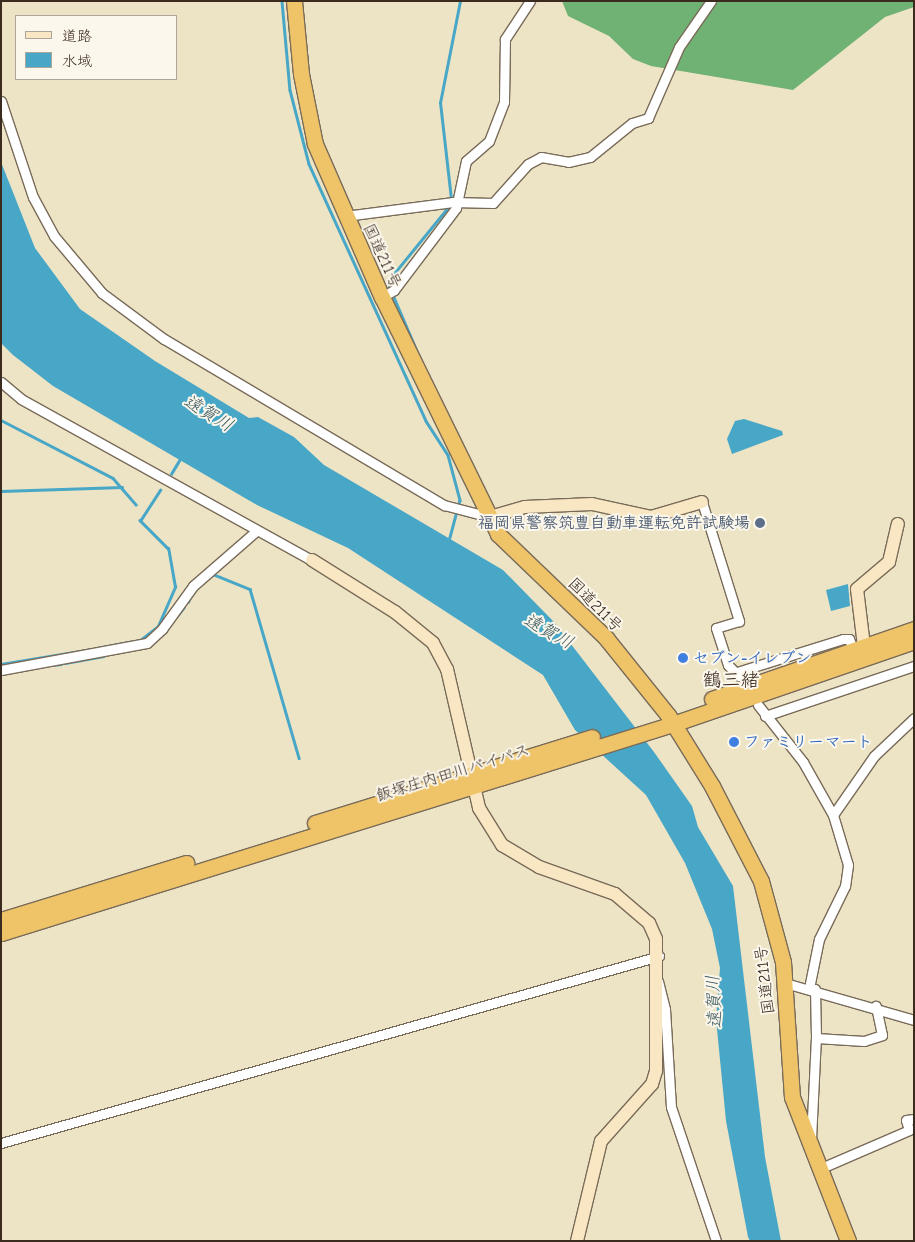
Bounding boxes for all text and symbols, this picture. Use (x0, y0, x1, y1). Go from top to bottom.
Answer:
legend (15, 15, 178, 80)
text: 道路 (62, 27, 92, 45)
text: 水域 (62, 52, 92, 70)
street label: 国道211号 (359, 221, 405, 291)
water label: 遠賀川 (179, 391, 237, 437)
place label: 福岡県警察筑豊自動車運転免許試験場 (478, 513, 750, 533)
marker: 福岡県警察筑豊自動車運転免許試験場 (754, 517, 766, 529)
street label: 国道211号 (564, 574, 626, 636)
water label: 遠賀川 (519, 609, 577, 655)
place label: セブン-イレブン (693, 648, 812, 668)
marker: セブン-イレブン (677, 652, 689, 664)
district label: 鶴三緒 (703, 670, 759, 692)
place label: ファミリーマート (744, 732, 872, 752)
marker: ファミリーマート (728, 736, 740, 748)
street label: 飯塚庄内田川バイパス (374, 740, 532, 806)
street label: 国道211号 (751, 945, 779, 1015)
water label: 遠賀川 (703, 974, 727, 1030)

